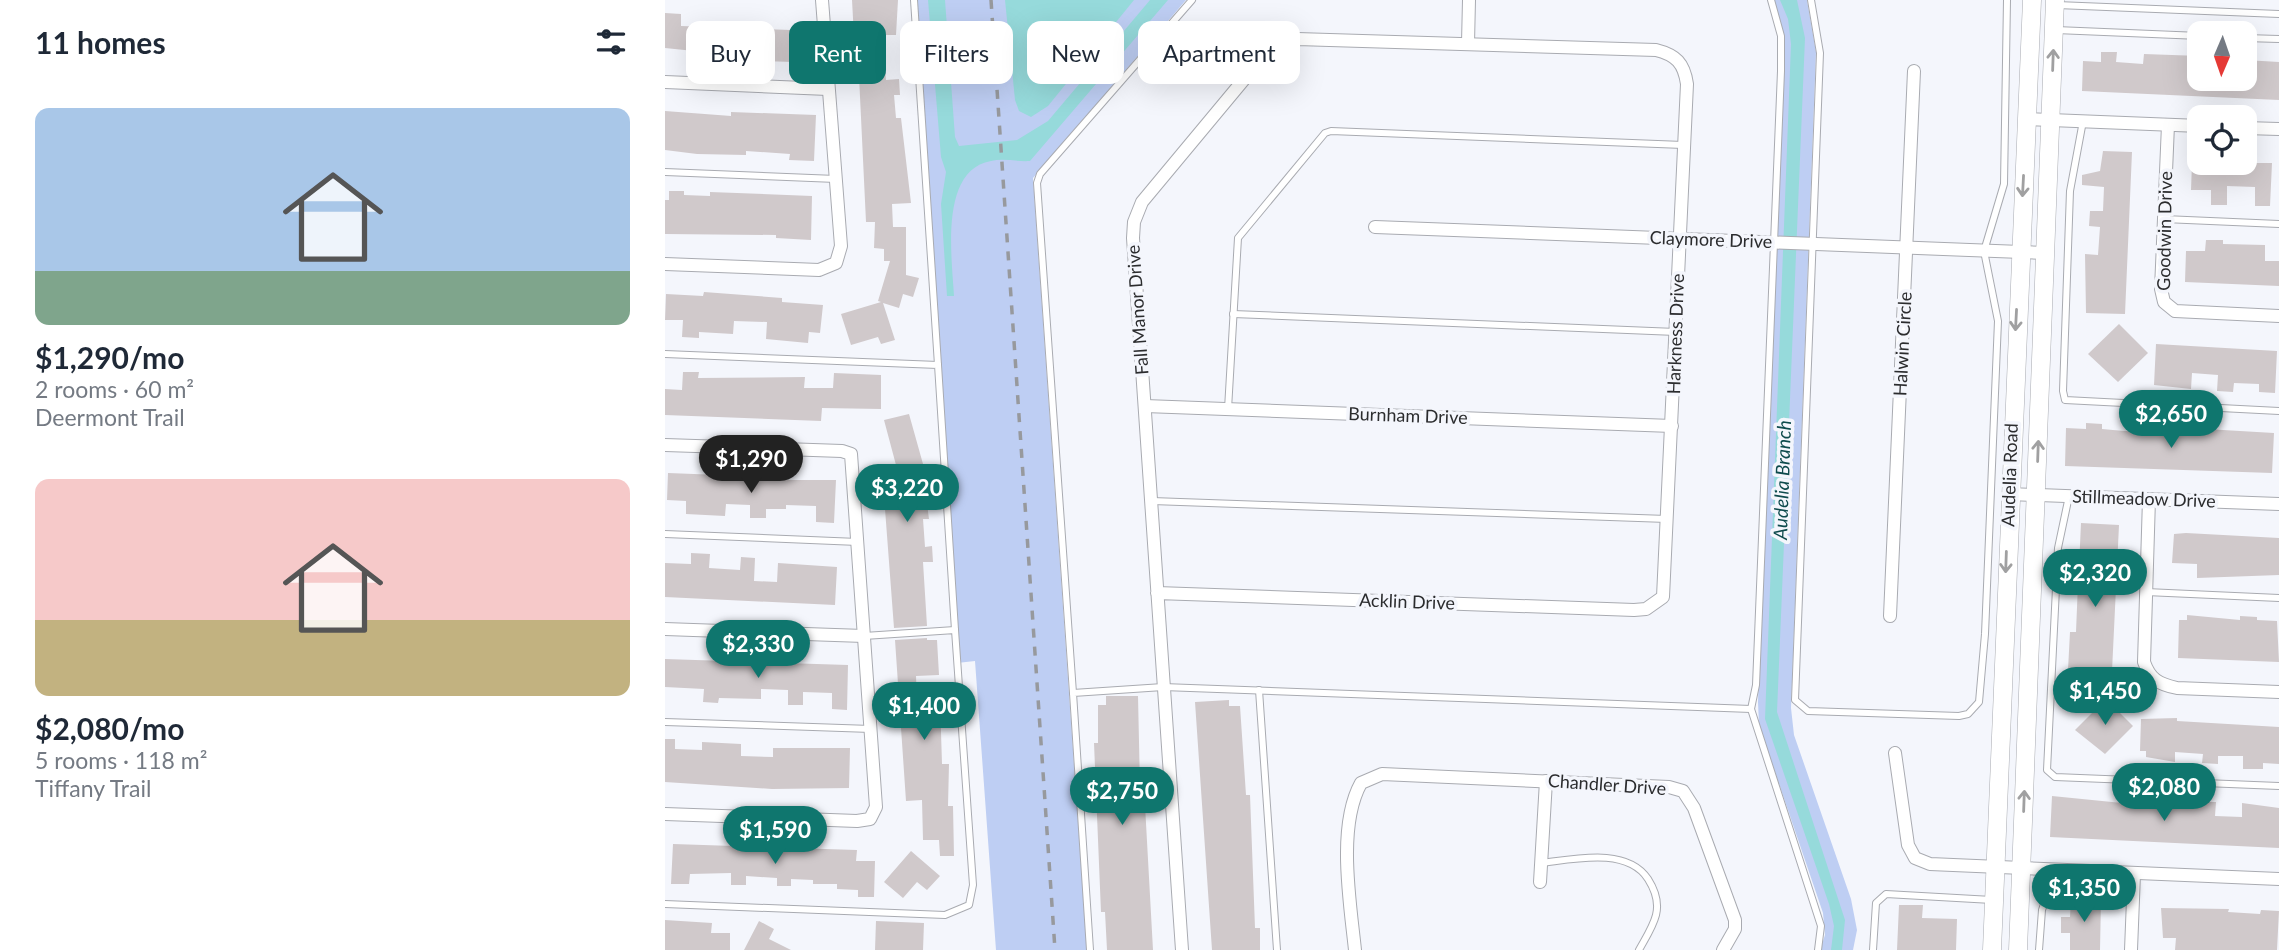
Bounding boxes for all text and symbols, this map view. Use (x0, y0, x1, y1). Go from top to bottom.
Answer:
chip: Buy (686, 21, 775, 84)
chip: Rent (789, 21, 886, 84)
chip: Filters (900, 21, 1013, 84)
chip: New (1027, 21, 1124, 84)
chip: Apartment (1138, 21, 1300, 84)
north arrow (2187, 21, 2257, 91)
map controls (2187, 21, 2257, 175)
icon: filters (592, 23, 630, 61)
text: 11 homes (35, 24, 166, 60)
one-way arrow (2046, 49, 2059, 72)
button: locate (2187, 105, 2257, 175)
icon: home (270, 154, 396, 280)
street label: Goodwin Drive (2152, 171, 2176, 291)
one-way arrow (2016, 174, 2029, 196)
street label: Claymore Drive (1649, 226, 1773, 252)
street label: Fall Manor Drive (1121, 244, 1153, 376)
street label: Harkness Drive (1662, 273, 1688, 395)
street label: Halwin Circle (1888, 291, 1916, 397)
one-way arrow (2010, 308, 2023, 331)
text: $1,290/mo (35, 339, 184, 375)
text: 2 rooms · 60 m² (35, 375, 194, 403)
pin: $2,650 (2114, 391, 2228, 450)
text: $2,650 (2135, 399, 2207, 427)
street label: Burnham Drive (1348, 402, 1468, 428)
text: Deermont Trail (35, 403, 185, 431)
water label: Audelia Branch (1768, 420, 1795, 541)
street label: Audelia Road (1996, 423, 2022, 527)
pin: $1,290 (694, 435, 808, 495)
one-way arrow (2031, 440, 2044, 463)
text: $1,290 (715, 444, 787, 472)
pin: $3,220 (850, 464, 964, 524)
text: $3,220 (871, 473, 943, 501)
street label: Stillmeadow Drive (2072, 485, 2216, 512)
icon: home (270, 525, 396, 651)
one-way arrow (2000, 550, 2013, 573)
pin: $2,320 (2038, 550, 2152, 609)
text: $2,320 (2059, 558, 2131, 586)
street label: Acklin Drive (1359, 588, 1455, 614)
pin: $2,330 (701, 620, 815, 680)
text: $2,330 (722, 629, 794, 657)
pin: $1,450 (2048, 668, 2162, 727)
text: $1,450 (2069, 676, 2141, 704)
pin: $1,400 (867, 682, 981, 742)
text: $1,400 (888, 691, 960, 719)
text: $2,080/mo (35, 710, 184, 746)
text: 5 rooms · 118 m² (35, 746, 207, 774)
pin: $2,080 (2107, 764, 2221, 823)
pin: $2,750 (1065, 768, 1179, 827)
street label: Chandler Drive (1547, 769, 1667, 799)
text: $2,080 (2128, 772, 2200, 800)
text: Tiffany Trail (35, 774, 151, 802)
text: $2,750 (1086, 776, 1158, 804)
one-way arrow (2018, 790, 2031, 813)
pin: $1,590 (718, 806, 832, 866)
text: $1,590 (739, 815, 811, 843)
pin: $1,350 (2027, 864, 2141, 924)
text: $1,350 (2048, 873, 2120, 901)

